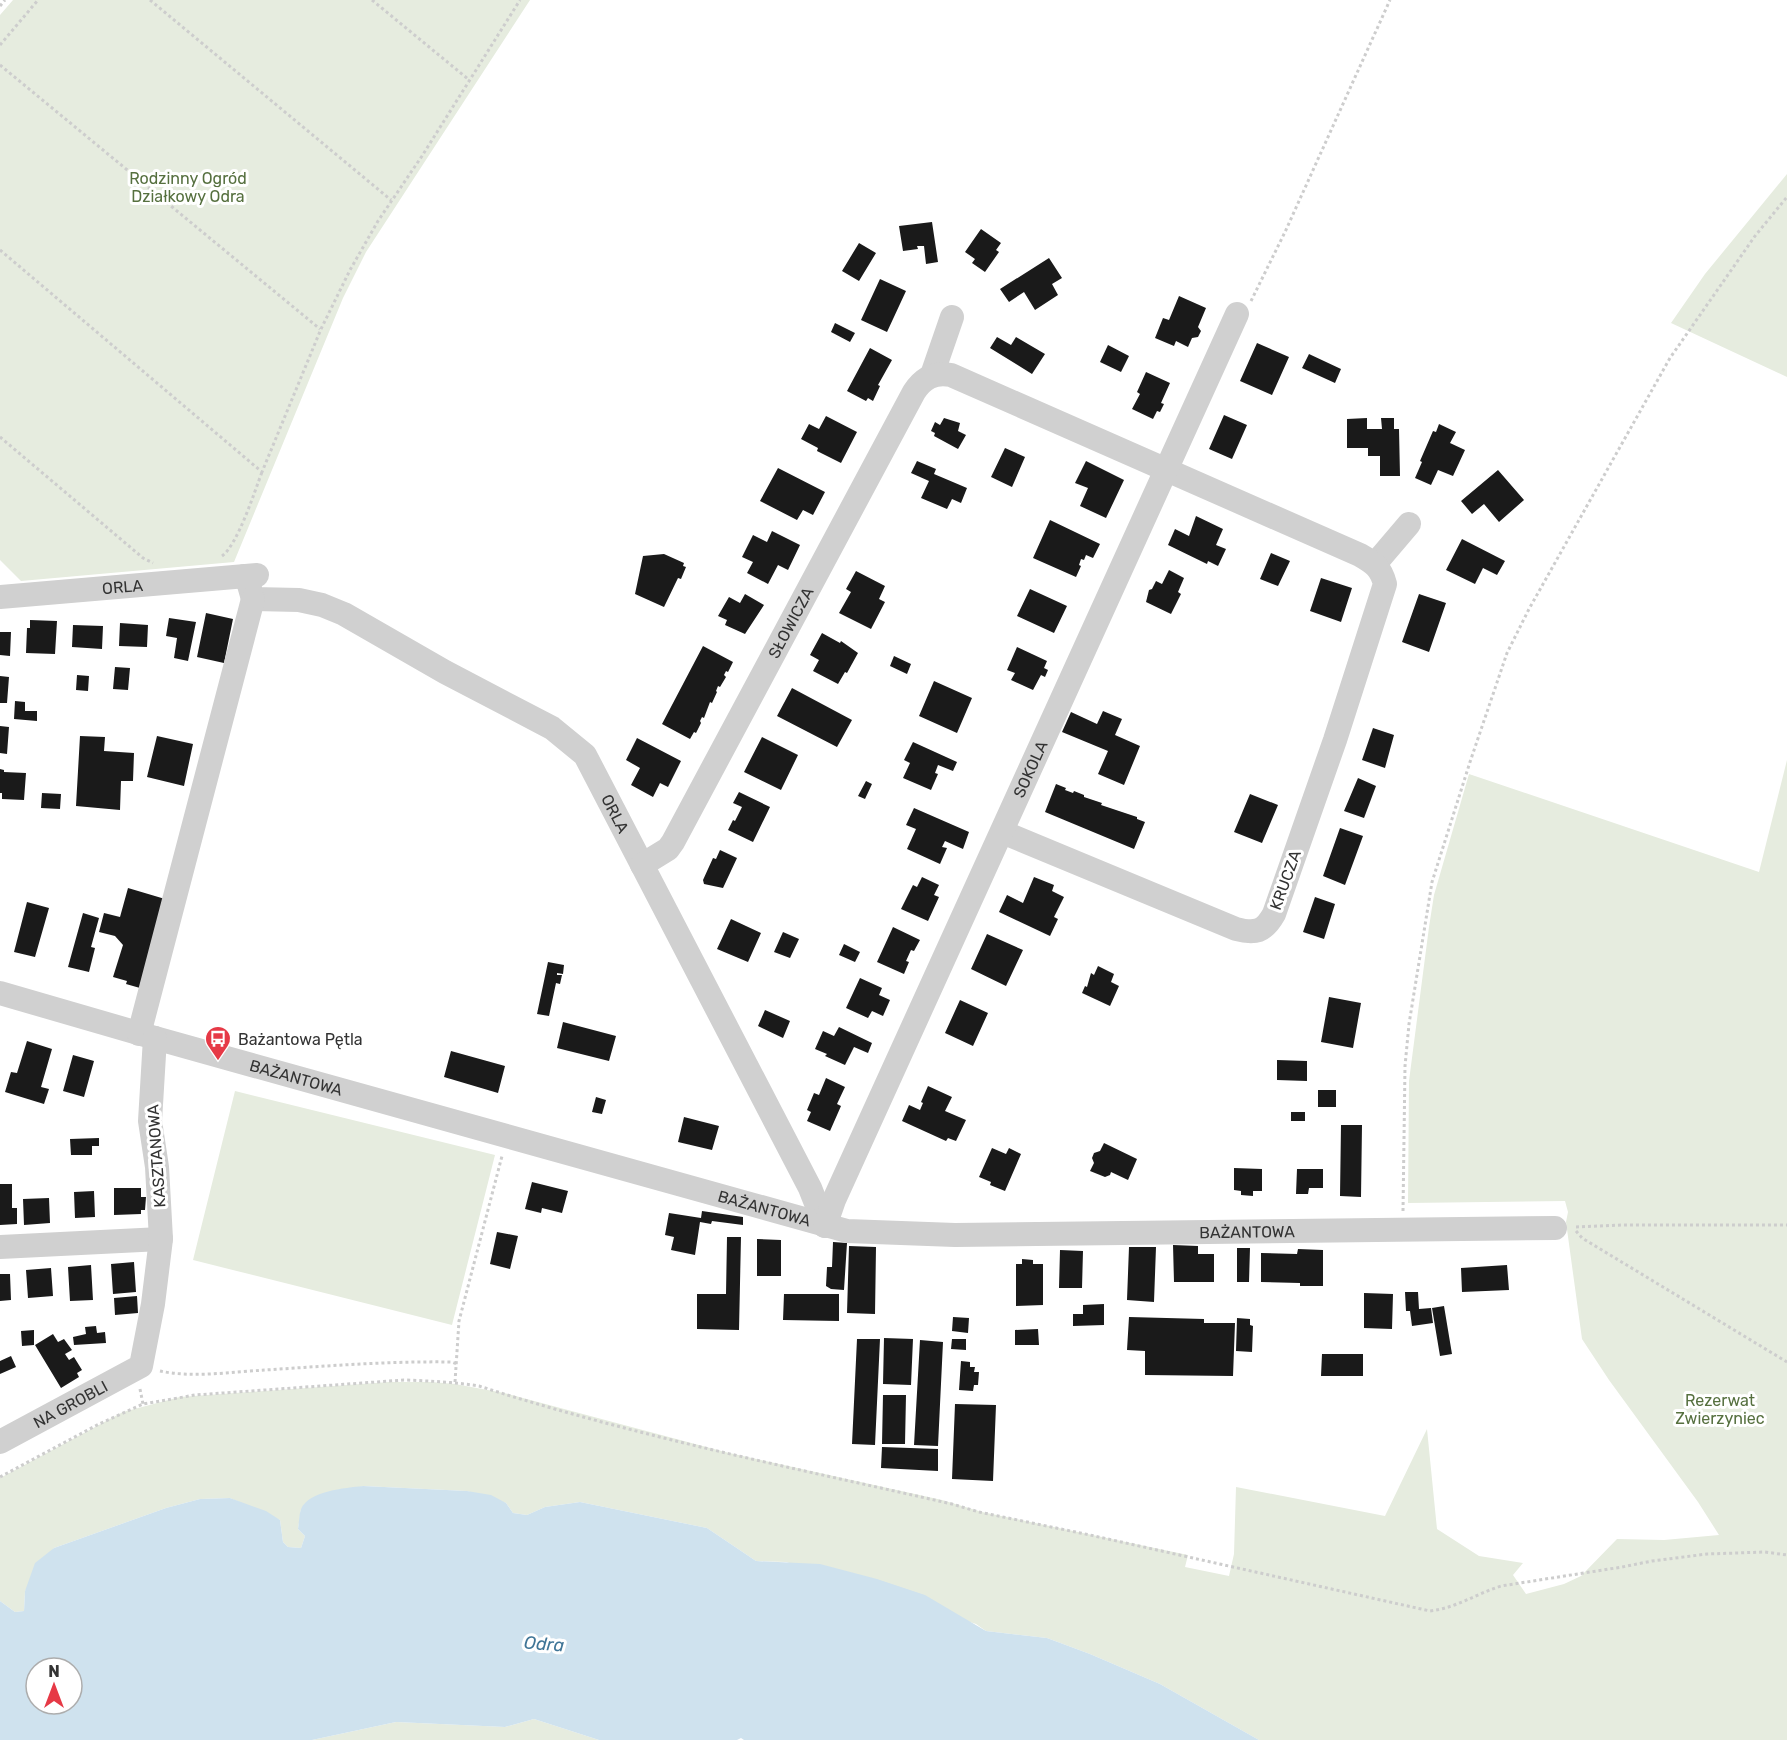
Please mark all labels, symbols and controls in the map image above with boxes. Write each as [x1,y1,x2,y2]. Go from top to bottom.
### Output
park label: Rodzinny Ogród Działkowy Odra [129,169,247,206]
street label: ORLA [101,576,144,598]
street label: SŁOWICZA [764,584,818,662]
street label: SOKOLA [1009,738,1052,801]
street label: ORLA [597,791,633,837]
street label: KRUCZA [1266,847,1305,913]
bus stop icon: Bażantowa Pętla [203,1024,233,1062]
place label: Bażantowa Pętla [238,1030,363,1050]
street label: BAŻANTOWA [247,1056,345,1100]
street label: KASZTANOWA [143,1103,170,1208]
street label: BAŻANTOWA [716,1186,813,1230]
street label: BAŻANTOWA [1199,1222,1295,1242]
street label: NA GROBLI [30,1377,111,1432]
park label: Rezerwat Zwierzyniec [1675,1391,1765,1428]
water label: Odra [523,1632,565,1656]
north arrow [24,1656,84,1716]
text: N [48,1662,60,1681]

